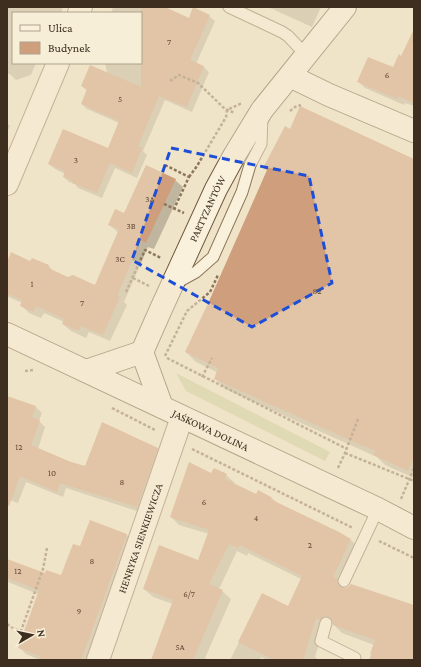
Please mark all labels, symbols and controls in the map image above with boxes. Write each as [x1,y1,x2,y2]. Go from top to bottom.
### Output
legend [12,12,142,64]
text: Ulica [48,21,73,35]
house number: 7 [167,37,171,47]
text: Budynek [48,41,91,55]
house number: 6 [385,70,390,80]
house number: 5 [118,94,122,104]
house number: 3 [74,155,78,165]
street label: PARTYZANTÓW [187,173,228,244]
house number: 3A [145,194,156,204]
house number: 3B [126,221,136,231]
house number: 3C [115,254,125,264]
house number: 1 [31,279,34,289]
house number: 82 [312,286,322,296]
house number: 7 [80,298,84,308]
street label: JAŚKOWA DOLINA [169,406,251,453]
house number: 12 [15,442,23,452]
house number: 10 [48,468,56,478]
house number: 8 [120,477,125,487]
street label: HENRYKA SIENKIEWICZA [116,481,165,595]
house number: 6 [202,497,207,507]
house number: 4 [254,513,259,523]
house number: 2 [308,540,312,550]
house number: 8 [90,556,95,566]
house number: 12 [14,566,22,576]
house number: 6/7 [183,589,195,599]
house number: 9 [77,606,82,616]
north arrow [12,615,52,655]
text: N [35,629,48,639]
house number: 5A [175,642,185,652]

